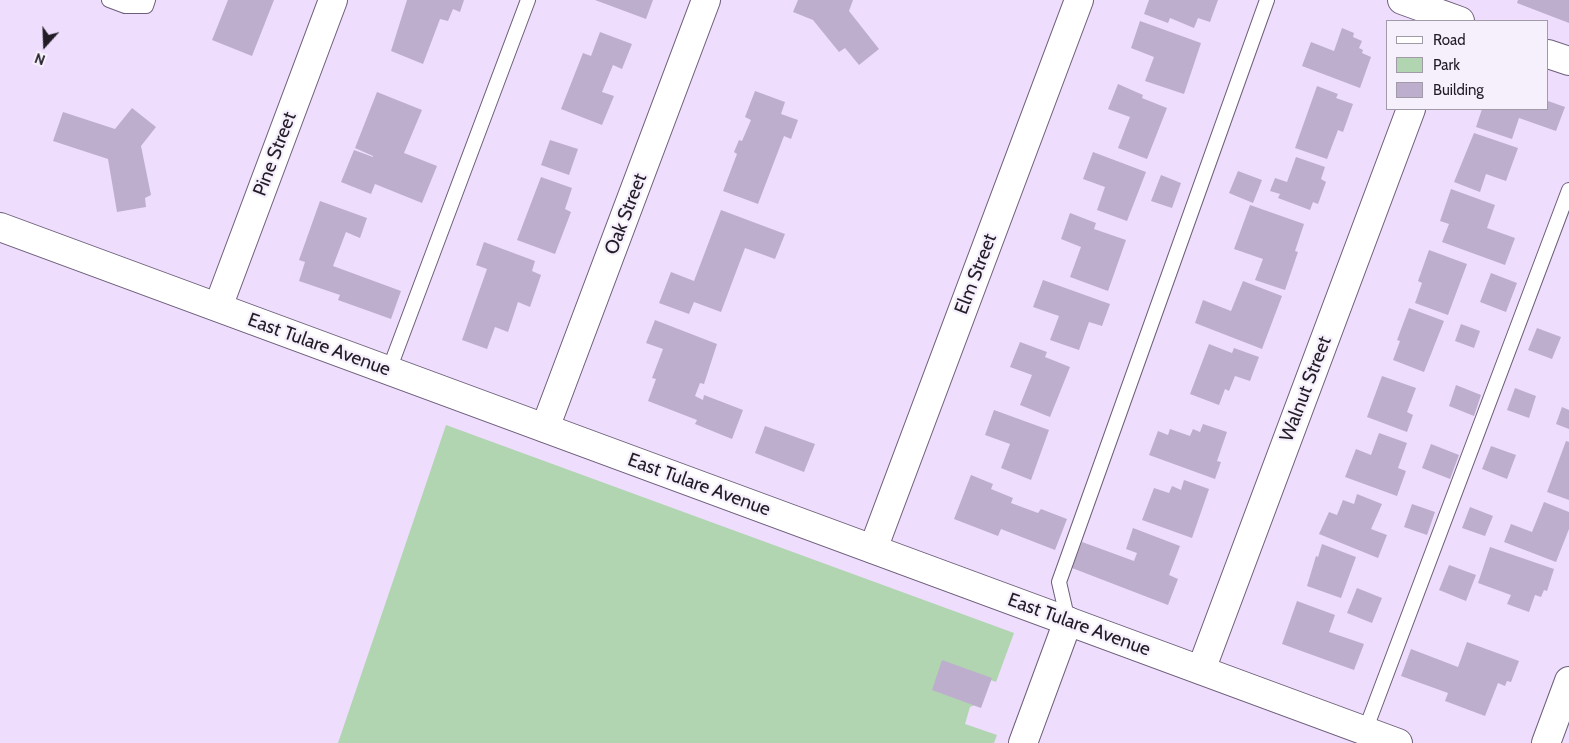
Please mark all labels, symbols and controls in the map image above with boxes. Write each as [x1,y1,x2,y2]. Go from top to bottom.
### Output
north arrow [20,20,70,70]
legend [1386,20,1549,110]
text: Road [1433,31,1466,49]
text: N [32,49,48,69]
text: Park [1433,56,1460,74]
text: Building [1433,81,1484,99]
street label: Pine Street [249,109,301,199]
street label: Oak Street [600,170,652,258]
street label: Elm Street [950,230,1002,318]
street label: East Tulare Avenue [245,309,393,381]
street label: Walnut Street [1275,333,1337,445]
street label: East Tulare Avenue [625,449,773,521]
street label: East Tulare Avenue [1005,589,1153,661]

